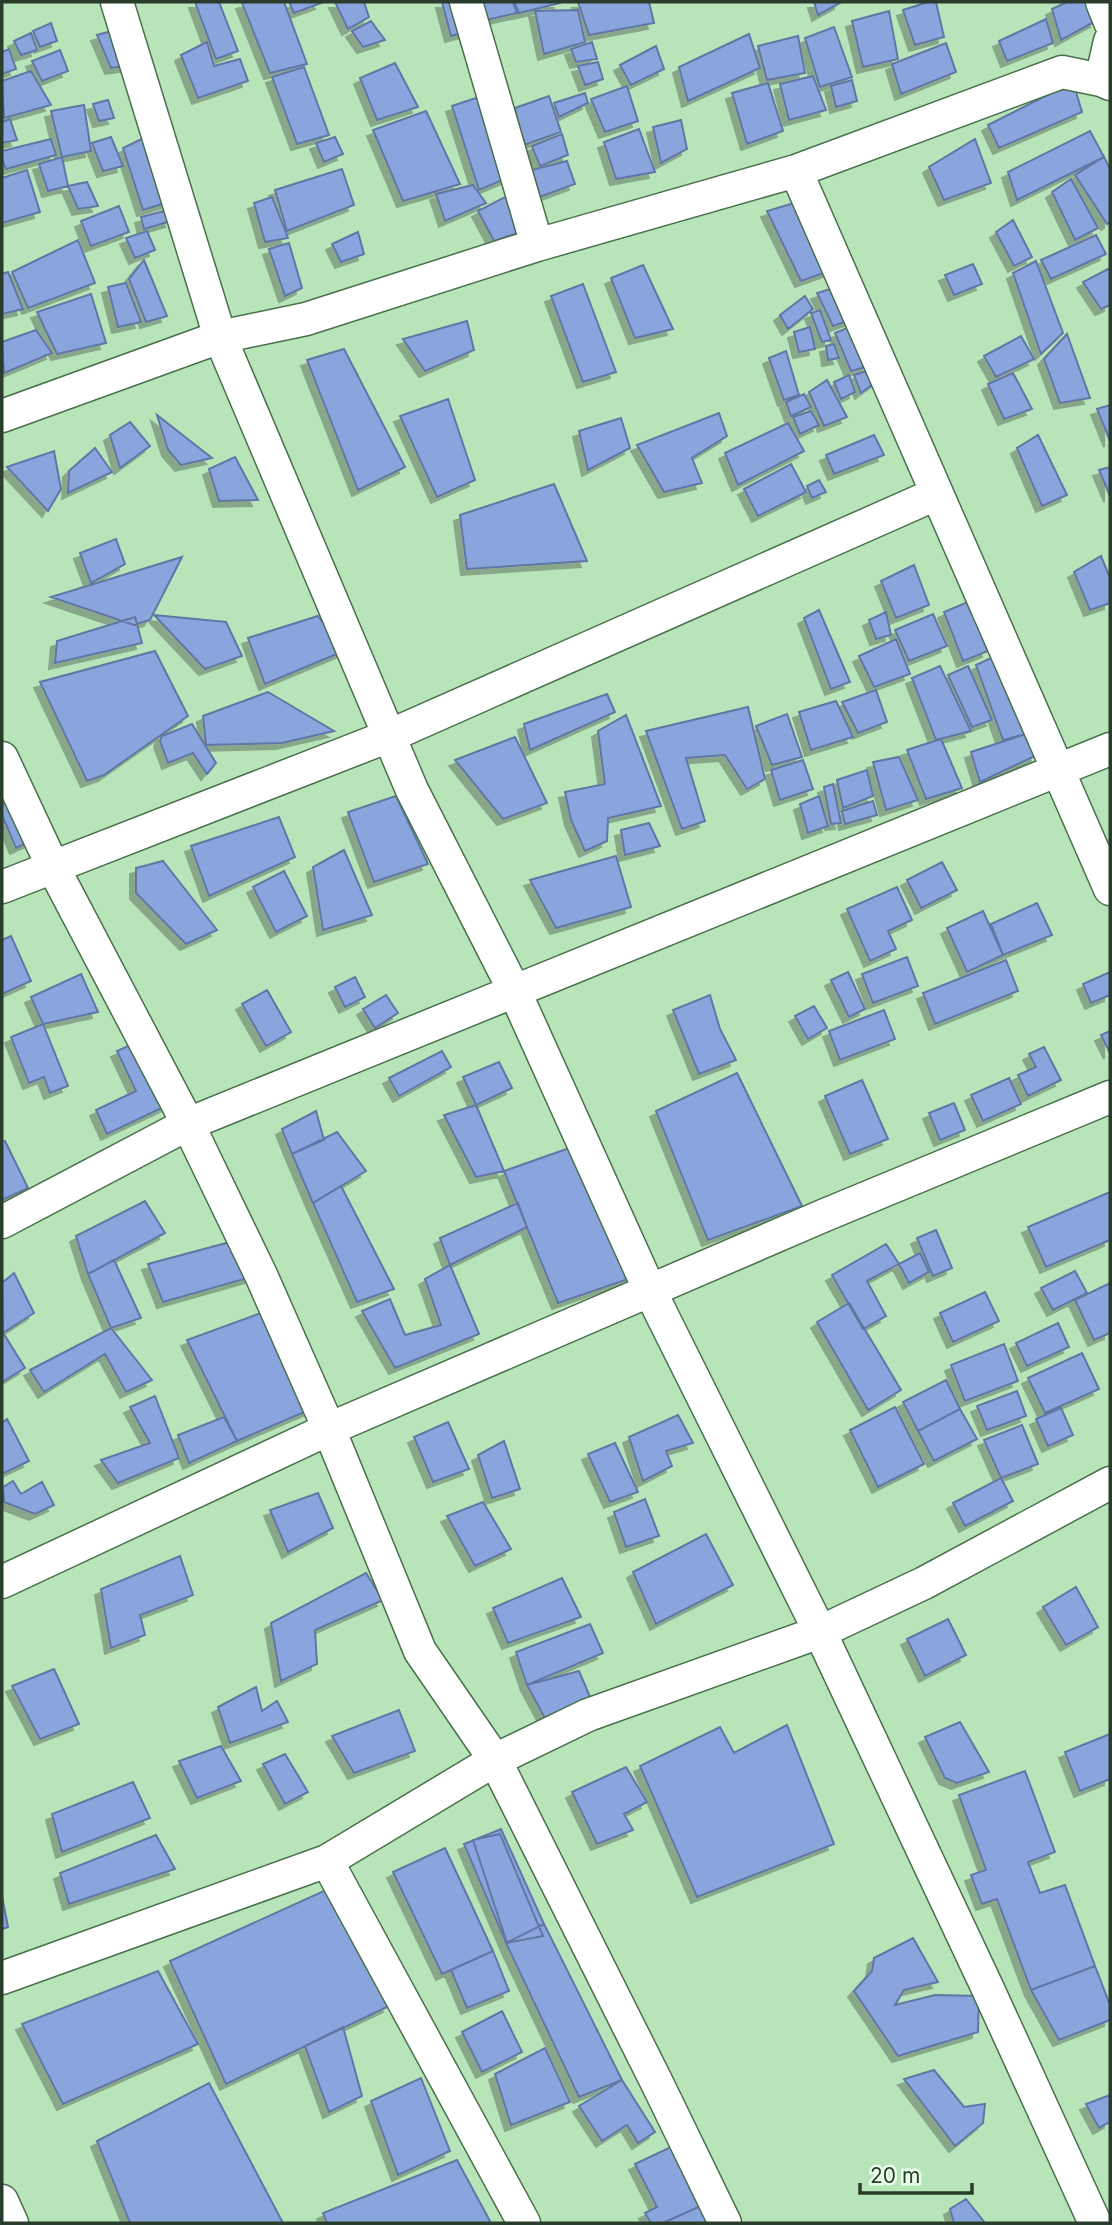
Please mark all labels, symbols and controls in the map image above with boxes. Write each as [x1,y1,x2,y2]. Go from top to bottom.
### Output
scale bar [860,2152,972,2196]
text: 20 m [870,2163,920,2188]

